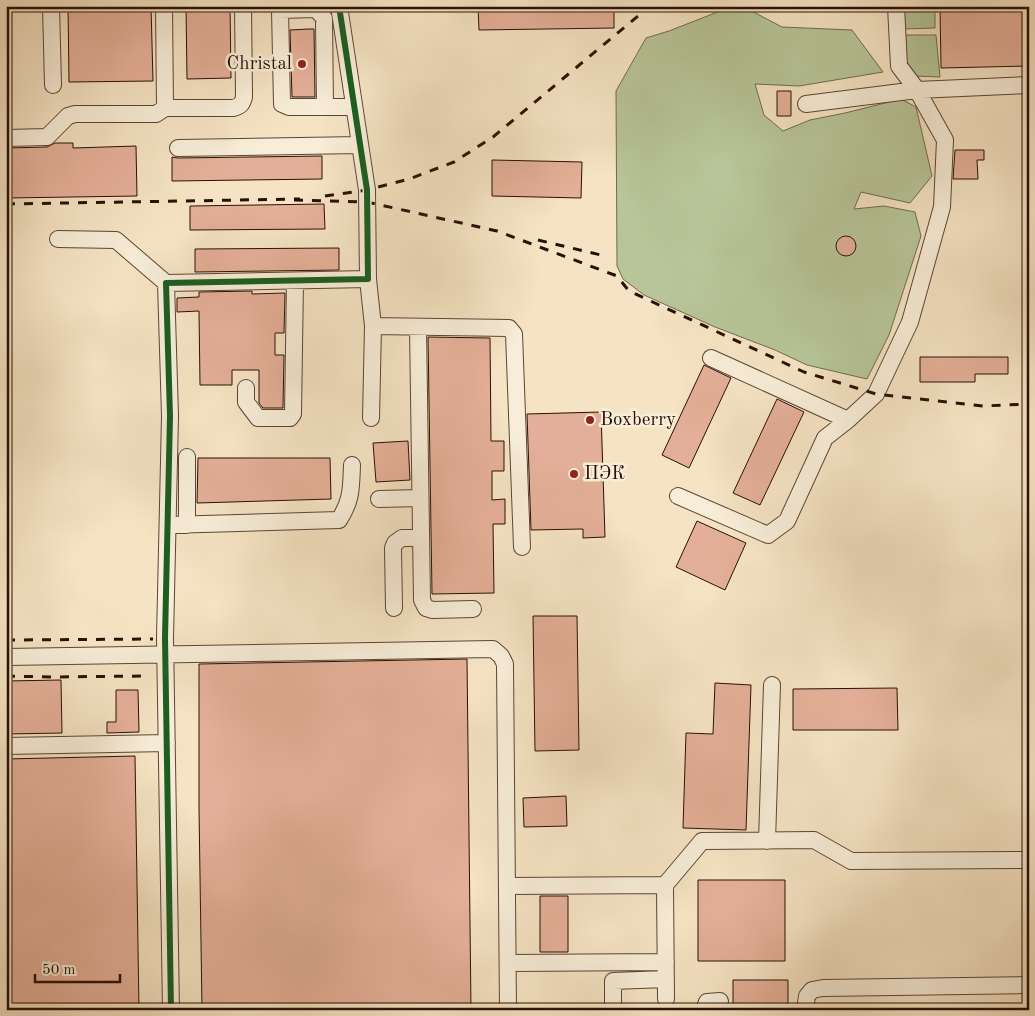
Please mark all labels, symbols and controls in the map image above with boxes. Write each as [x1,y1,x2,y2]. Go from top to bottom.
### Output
place label: Christal [227,55,292,74]
marker: Christal [296,58,308,70]
place label: Boxberry [600,411,676,430]
marker: Boxberry [584,414,596,426]
place label: ПЭК [584,465,625,484]
marker: ПЭК [568,468,580,480]
scale bar [35,951,120,983]
text: 50 m [42,963,76,978]

